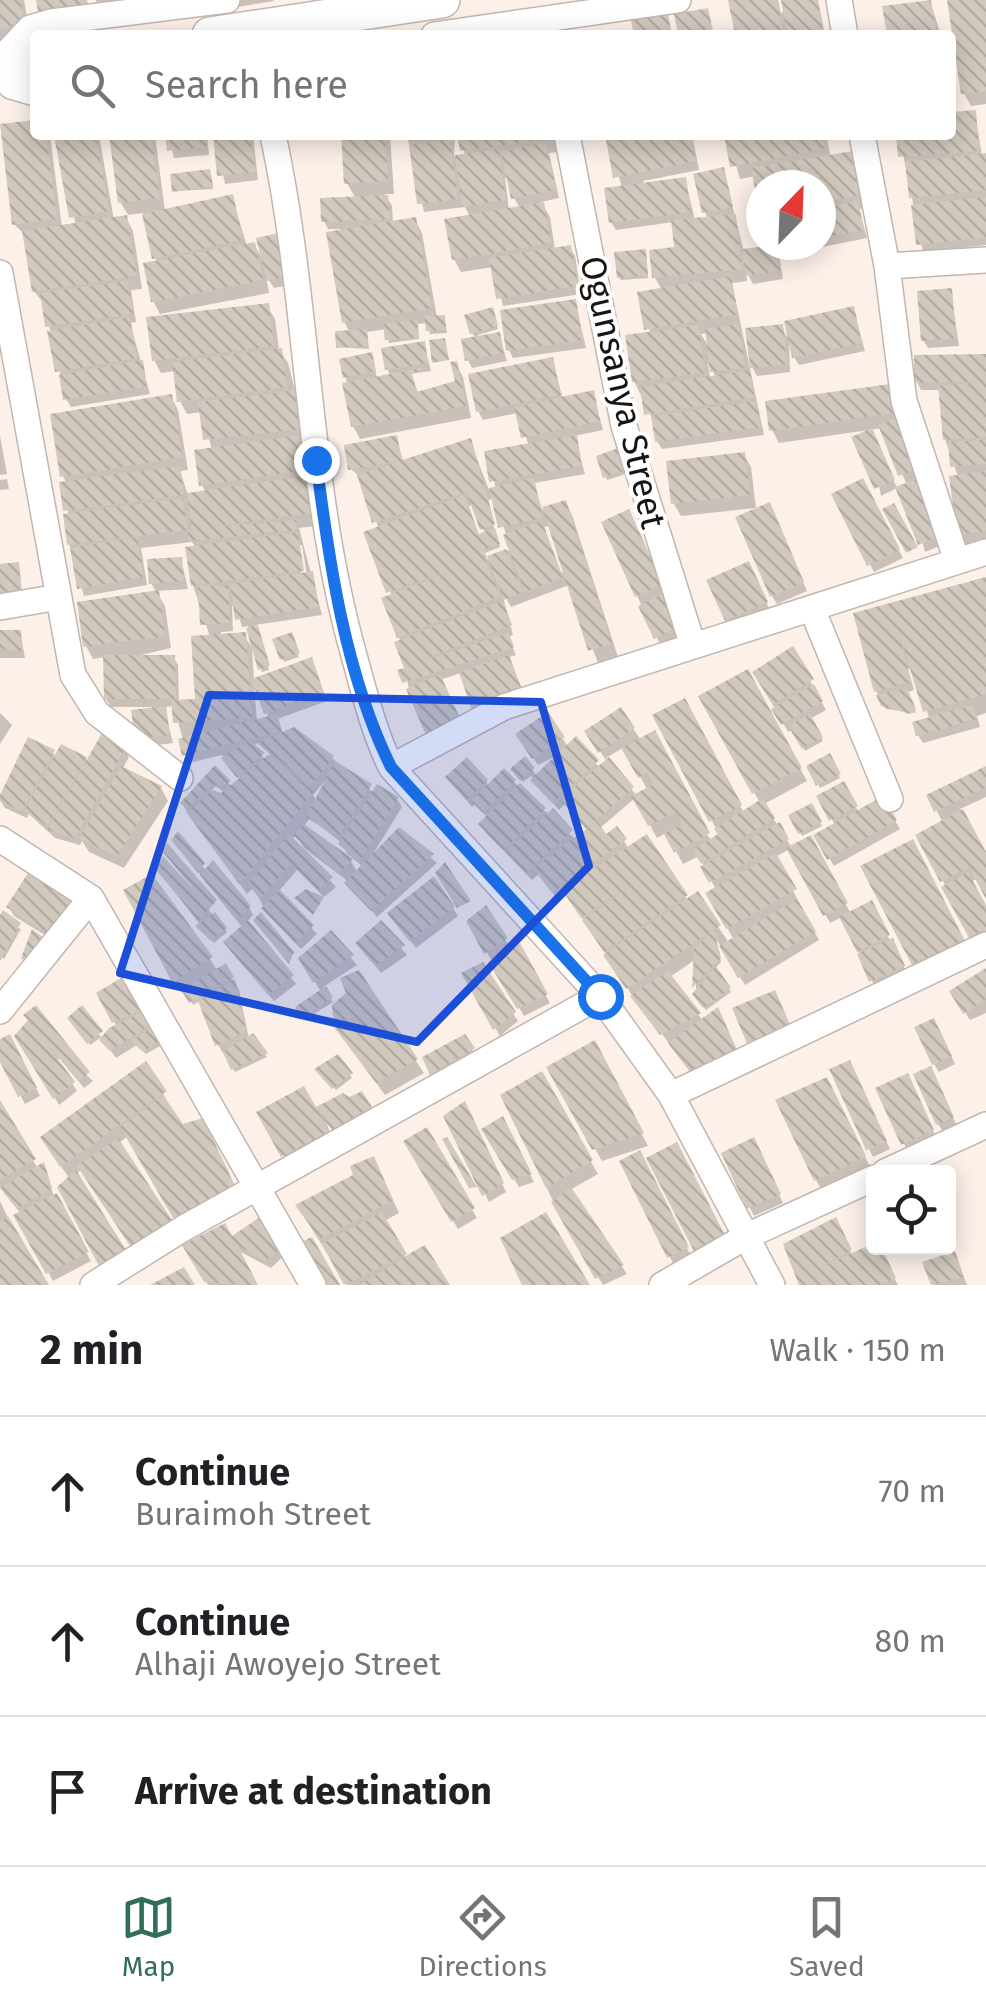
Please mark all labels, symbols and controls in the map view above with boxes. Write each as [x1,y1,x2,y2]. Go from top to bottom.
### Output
search box [30,30,956,140]
icon: search [65,58,120,113]
text: Search here [145,62,348,108]
north arrow [746,170,836,260]
street label: Ogunsanya Street [571,252,675,533]
route end [294,438,340,484]
route start [578,974,624,1020]
map controls [866,1165,956,1255]
button: locate [866,1165,956,1255]
text: 2 min [40,1325,143,1375]
text: Walk · 150 m [769,1331,946,1369]
text: Continue [135,1449,290,1495]
icon: ahead [40,1464,95,1519]
text: 70 m [878,1472,946,1510]
text: Buraimoh Street [135,1495,371,1533]
text: Continue [135,1599,290,1645]
icon: ahead [40,1614,95,1669]
text: 80 m [875,1622,946,1660]
text: Alhaji Awoyejo Street [135,1645,441,1683]
icon: arrive [40,1764,95,1819]
text: Arrive at destination [135,1768,492,1814]
tab: Map [121,1890,176,1983]
tab: Directions [418,1890,547,1983]
tab: Saved [789,1890,865,1983]

